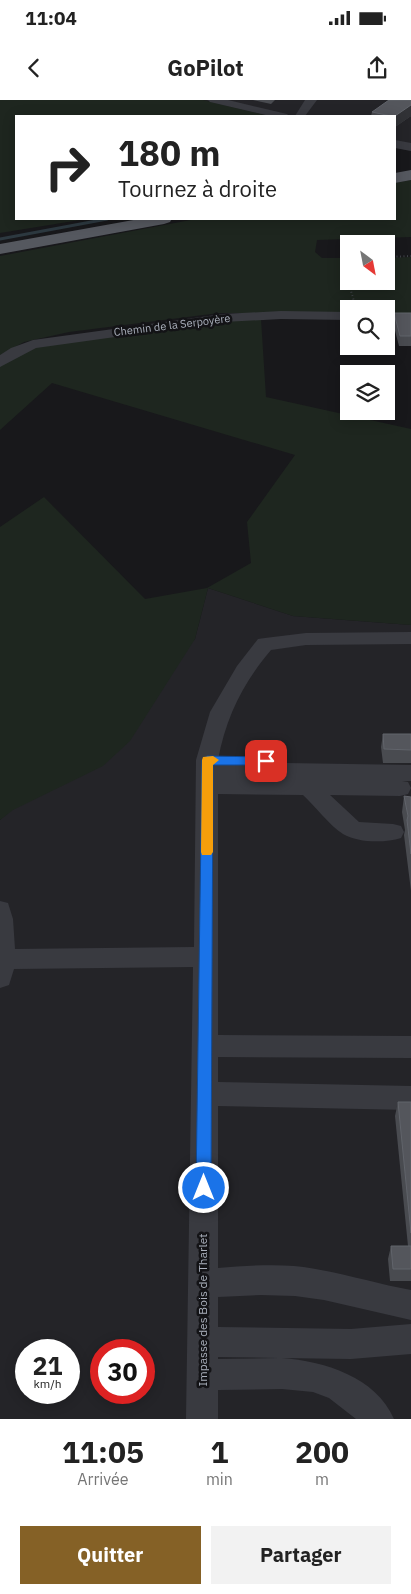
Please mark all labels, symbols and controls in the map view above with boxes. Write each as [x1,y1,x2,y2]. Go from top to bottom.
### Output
text: 11:04 [25,6,77,30]
text: GoPilot [167,53,244,82]
icon: back [20,54,48,82]
icon: share [363,54,391,82]
text: 180 m [118,130,221,176]
icon: right [35,135,100,200]
text: Tournez à droite [118,174,277,203]
north arrow [340,235,395,290]
map controls [340,235,395,420]
button: search [340,300,395,355]
street label: Chemin de la Serpoyère [113,311,231,339]
button: layers [340,365,395,420]
pin [245,740,287,782]
icon: arrive [252,747,280,775]
position arrow [177,1161,229,1213]
street label: Impasse des Bois de Tharlet [195,1233,210,1387]
speed limit sign: 30 [90,1339,155,1404]
text: 21 [32,1349,63,1382]
text: km/h [33,1376,62,1391]
text: 11:05 [62,1432,144,1471]
text: 1 [210,1432,228,1471]
text: 200 [295,1432,349,1471]
text: Arrivée [77,1469,129,1489]
text: min [206,1469,233,1489]
text: m [315,1469,329,1489]
button: Quitter [20,1526,201,1584]
button: Partager [211,1526,391,1584]

